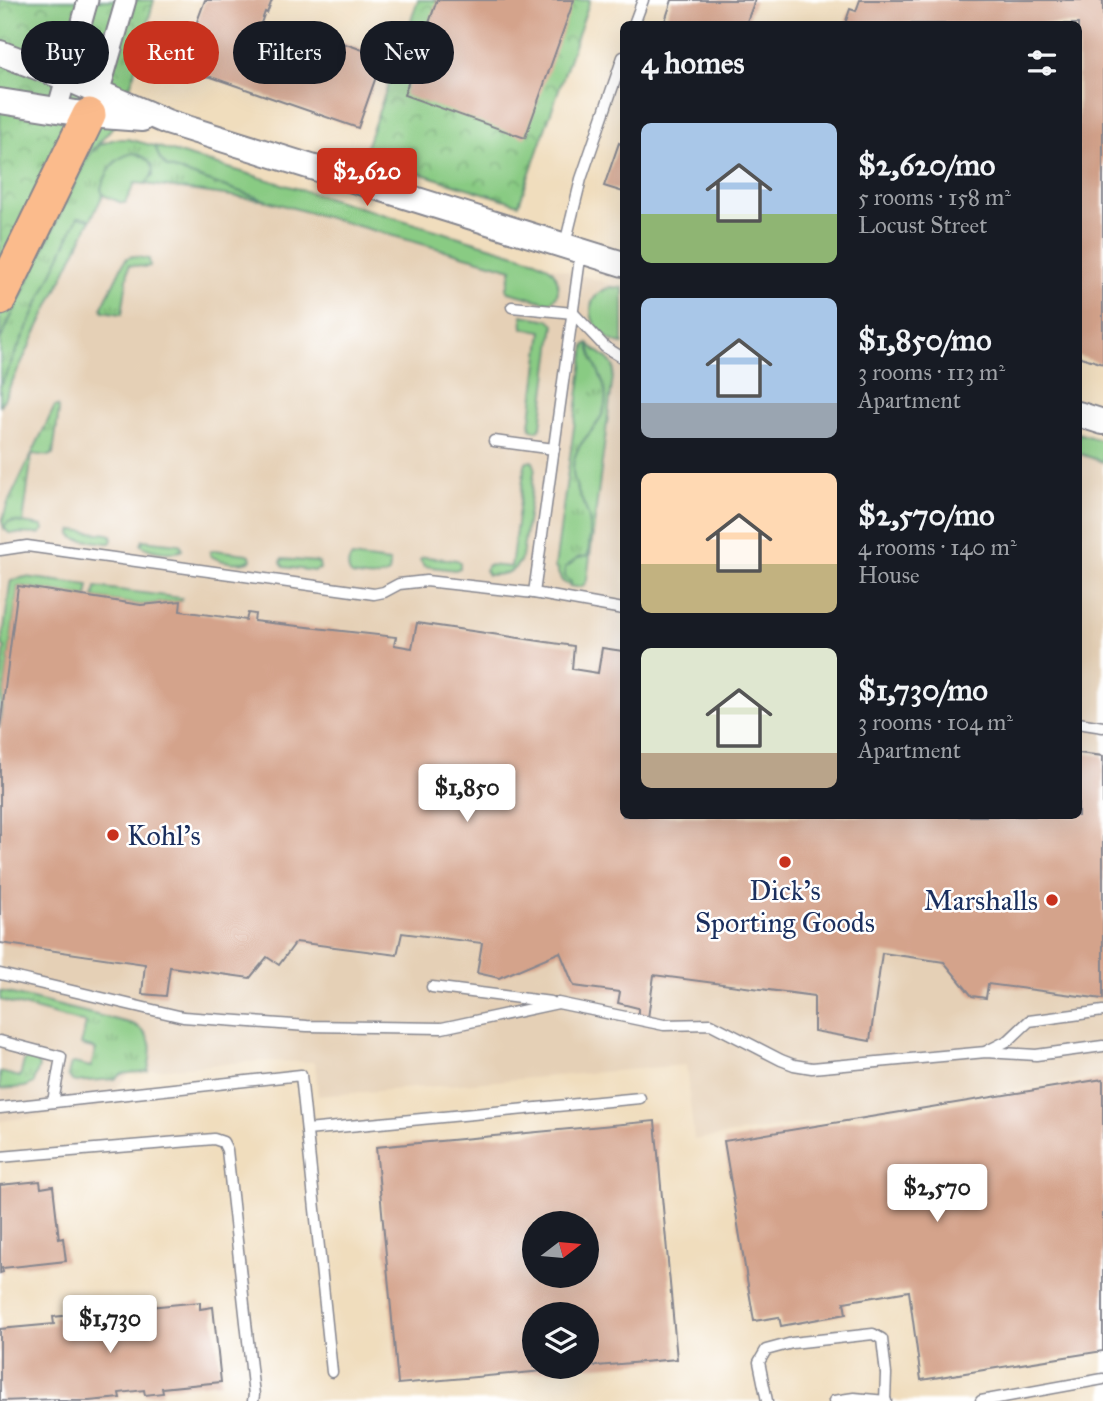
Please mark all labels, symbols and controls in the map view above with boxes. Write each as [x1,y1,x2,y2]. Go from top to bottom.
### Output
chip: Buy [21,21,109,84]
chip: Rent [123,21,219,84]
chip: Filters [233,21,346,84]
chip: New [360,21,454,84]
icon: filters [1023,44,1061,82]
text: 4 homes [641,45,745,81]
text: $2,620/mo [858,147,995,183]
pin: $2,620 [310,148,424,208]
icon: home [697,151,781,235]
text: $2,620 [333,157,401,185]
text: 5 rooms · 158 m² [858,183,1011,211]
text: Locust Street [858,211,987,239]
text: $1,850/mo [858,322,991,358]
icon: home [697,326,781,410]
text: 3 rooms · 113 m² [858,358,1005,386]
text: Apartment [858,386,961,414]
text: $2,570/mo [858,497,995,533]
icon: home [697,501,781,585]
text: 4 rooms · 140 m² [858,533,1017,561]
text: House [858,561,920,589]
text: $1,730/mo [858,672,988,708]
icon: home [697,676,781,760]
text: 3 rooms · 104 m² [858,708,1013,736]
text: Apartment [858,736,961,764]
pin: $1,850 [410,764,524,824]
text: $1,850 [434,773,500,801]
place label: Kohl's [127,818,201,853]
marker: Kohl's [105,827,121,843]
marker: Dick's Sporting Goods [777,854,793,870]
place label: Dick's Sporting Goods [695,873,875,940]
place label: Marshalls [924,883,1038,918]
marker: Marshalls [1044,892,1060,908]
pin: $2,570 [880,1164,994,1224]
text: $2,570 [903,1173,971,1201]
north arrow [522,1211,598,1288]
map controls [522,1211,599,1379]
pin: $1,730 [53,1296,167,1355]
button: layers [522,1302,599,1379]
text: $1,730 [79,1304,141,1332]

